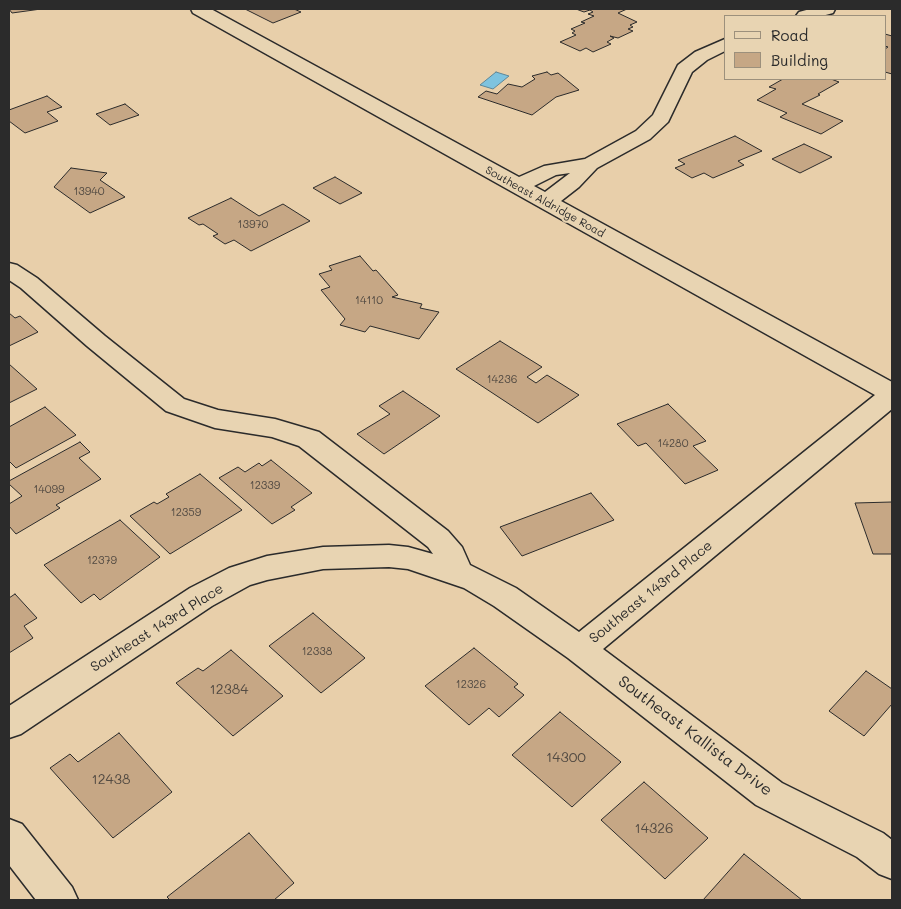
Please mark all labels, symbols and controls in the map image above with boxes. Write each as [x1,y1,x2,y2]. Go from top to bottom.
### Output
legend [724,15,886,80]
text: Road [771,25,808,45]
text: Building [771,50,828,70]
street label: Southeast Aldridge Road [483,164,607,240]
house number: 13940 [73,185,105,199]
house number: 13970 [238,218,268,232]
house number: 14110 [355,294,383,308]
house number: 14236 [487,373,517,387]
house number: 14280 [658,437,688,451]
house number: 12339 [250,479,280,493]
house number: 14099 [33,483,65,497]
house number: 12359 [171,506,201,520]
street label: Southeast 143rd Place [586,537,716,647]
house number: 12379 [87,554,117,568]
street label: Southeast 143rd Place [87,580,227,676]
house number: 12338 [302,645,332,659]
street label: Southeast Kallista Drive [614,672,776,800]
house number: 12326 [456,678,486,692]
house number: 12384 [210,682,248,698]
house number: 14300 [546,750,586,766]
house number: 12438 [92,772,130,788]
house number: 14326 [635,821,673,837]

